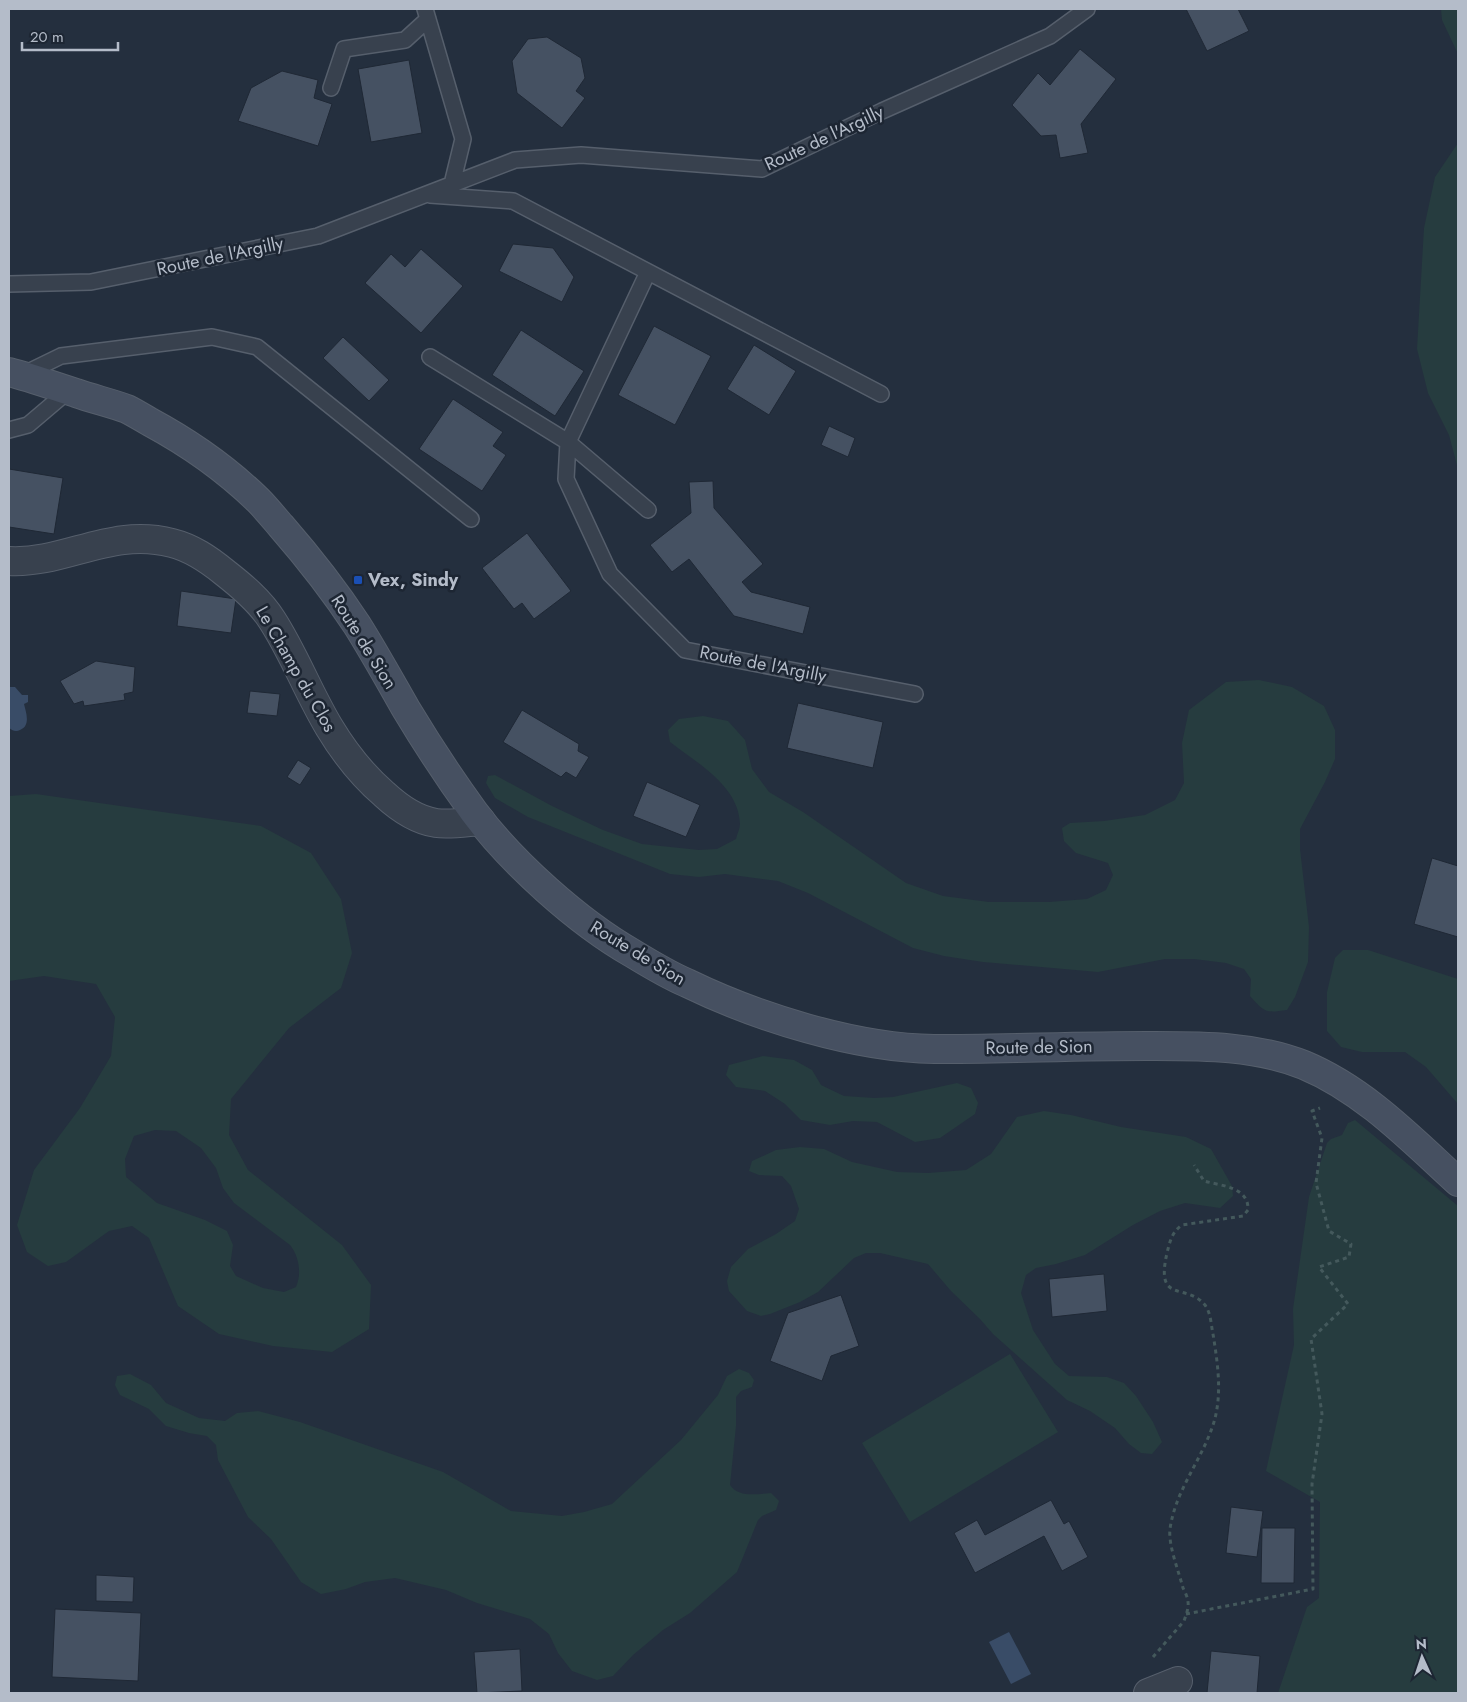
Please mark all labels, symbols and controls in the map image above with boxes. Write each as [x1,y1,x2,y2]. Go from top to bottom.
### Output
scale bar [22,20,119,52]
text: 20 m [30,26,64,48]
street label: Route de l'Argilly [760,99,888,177]
street label: Route de l'Argilly [154,230,286,282]
place label: Vex, Sindy [367,567,459,593]
marker: Vex, Sindy [352,574,364,586]
street label: Route de Sion [325,590,403,694]
street label: Le Champ du Clos [249,601,343,737]
street label: Route de l'Argilly [697,639,829,689]
street label: Route de Sion [585,914,691,992]
street label: Route de Sion [985,1033,1093,1061]
north arrow [1397,1632,1447,1682]
text: N [1415,1634,1427,1654]

